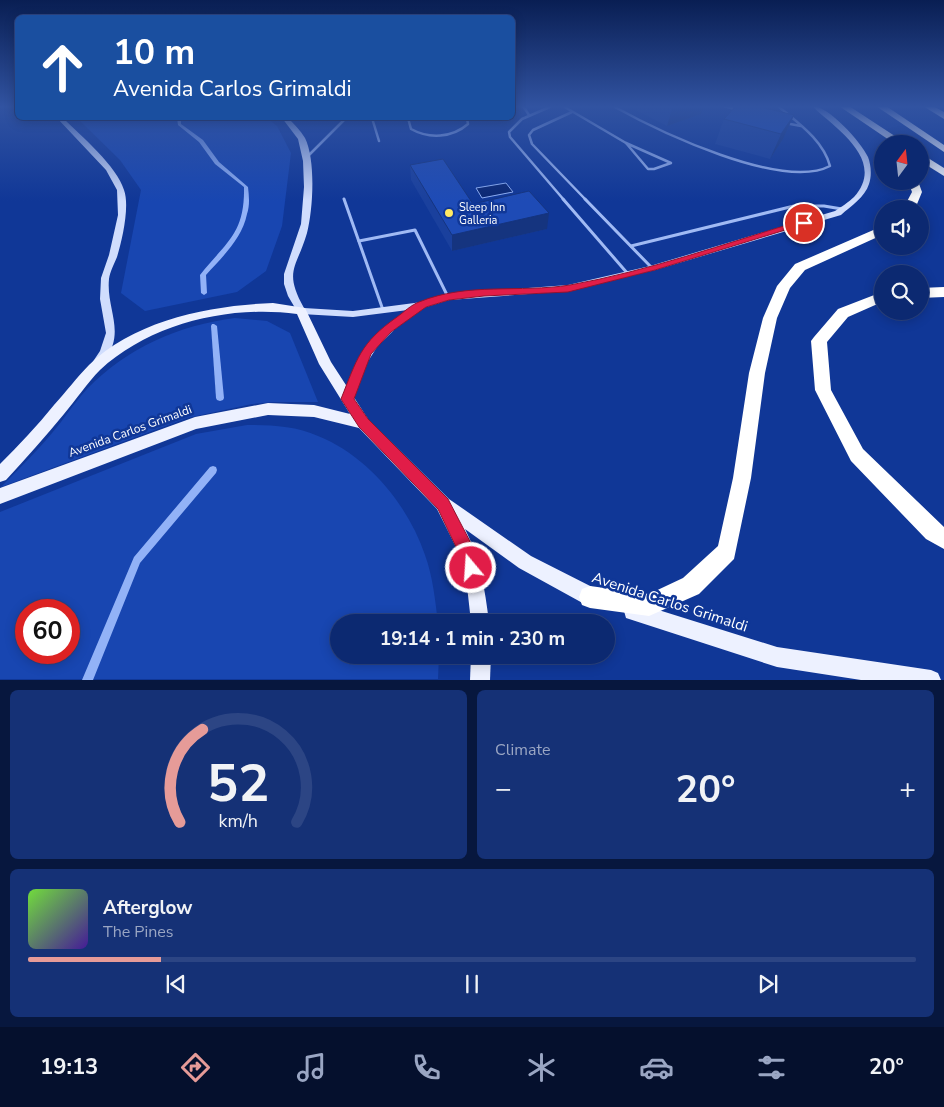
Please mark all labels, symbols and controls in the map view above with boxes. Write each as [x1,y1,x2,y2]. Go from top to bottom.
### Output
text: 10 m [113,29,195,76]
icon: ahead [30,35,95,100]
text: Avenida Carlos Grimaldi [113,74,352,104]
north arrow [874,135,929,190]
map controls [874,135,929,320]
place label: Sleep Inn Galleria [459,200,505,228]
button: sound [874,200,929,255]
pin [783,202,825,244]
marker: Sleep Inn Galleria [443,207,455,219]
icon: arrive [790,209,818,237]
button: search [874,265,929,320]
street label: Avenida Carlos Grimaldi [66,401,194,461]
position arrow [444,541,496,593]
street label: Avenida Carlos Grimaldi [590,567,750,637]
speed limit sign: 60 [15,599,80,664]
text: 19:14 · 1 min · 230 m [380,626,565,652]
text: Climate [495,739,550,761]
text: 52 [207,748,270,819]
text: 20° [675,764,736,815]
text: − [495,770,512,808]
text: + [899,770,916,808]
text: km/h [219,809,258,833]
text: Afterglow [103,895,193,921]
text: The Pines [103,921,173,943]
icon: previous [162,970,190,998]
icon: pause [458,970,486,998]
icon: next [754,970,782,998]
icon: directions [178,1050,213,1085]
icon: music [294,1050,329,1085]
icon: phone [409,1050,444,1085]
icon: climate [524,1050,559,1085]
icon: car [639,1050,674,1085]
icon: filters [754,1050,789,1085]
text: 19:13 [40,1052,98,1082]
text: 20° [869,1052,904,1082]

